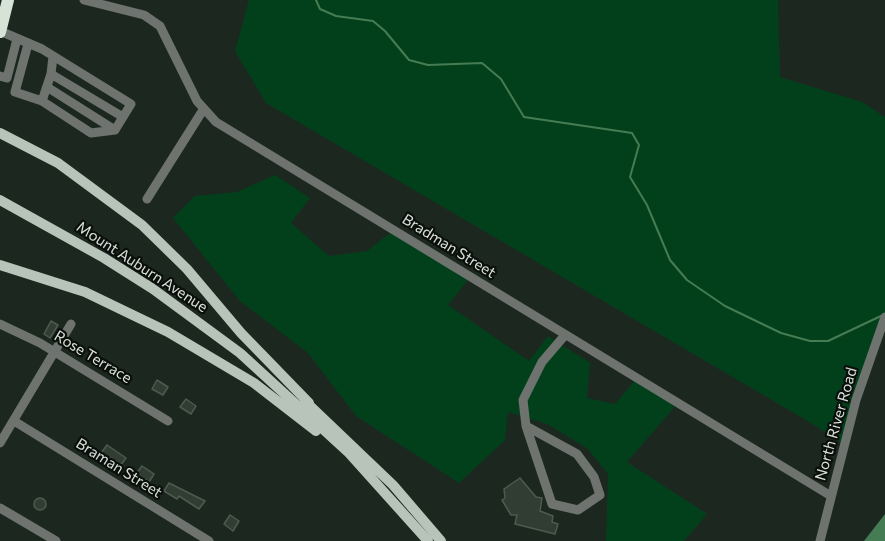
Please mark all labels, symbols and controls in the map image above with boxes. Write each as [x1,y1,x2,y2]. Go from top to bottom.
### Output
street label: Bradman Street [399,210,499,282]
street label: Mount Auburn Avenue [73,218,211,316]
street label: Rose Terrace [51,327,135,387]
street label: North River Road [811,365,861,483]
street label: Braman Street [73,434,165,502]

